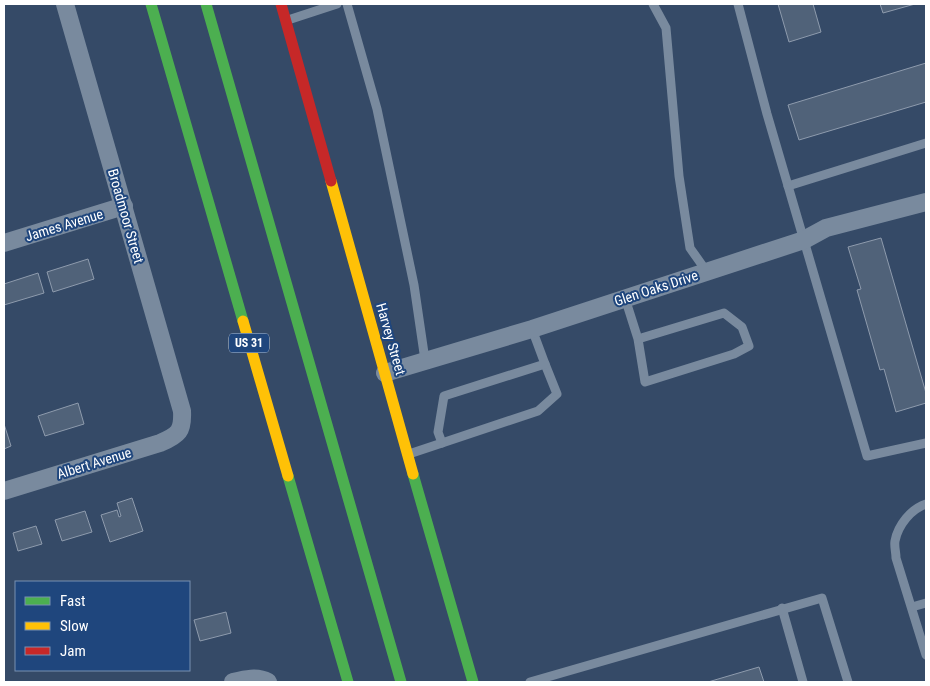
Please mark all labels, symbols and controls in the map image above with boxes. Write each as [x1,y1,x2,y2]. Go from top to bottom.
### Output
street label: Broadmoor Street [105,167,147,265]
street label: James Avenue [23,205,105,244]
street label: Glen Oaks Drive [612,267,700,309]
street label: Harvey Street [373,301,409,377]
road number: US 31 [229,333,269,352]
street label: Albert Avenue [55,444,134,482]
legend [15,581,190,671]
text: Fast [60,592,85,610]
text: Slow [60,617,89,635]
text: Jam [60,642,86,660]

